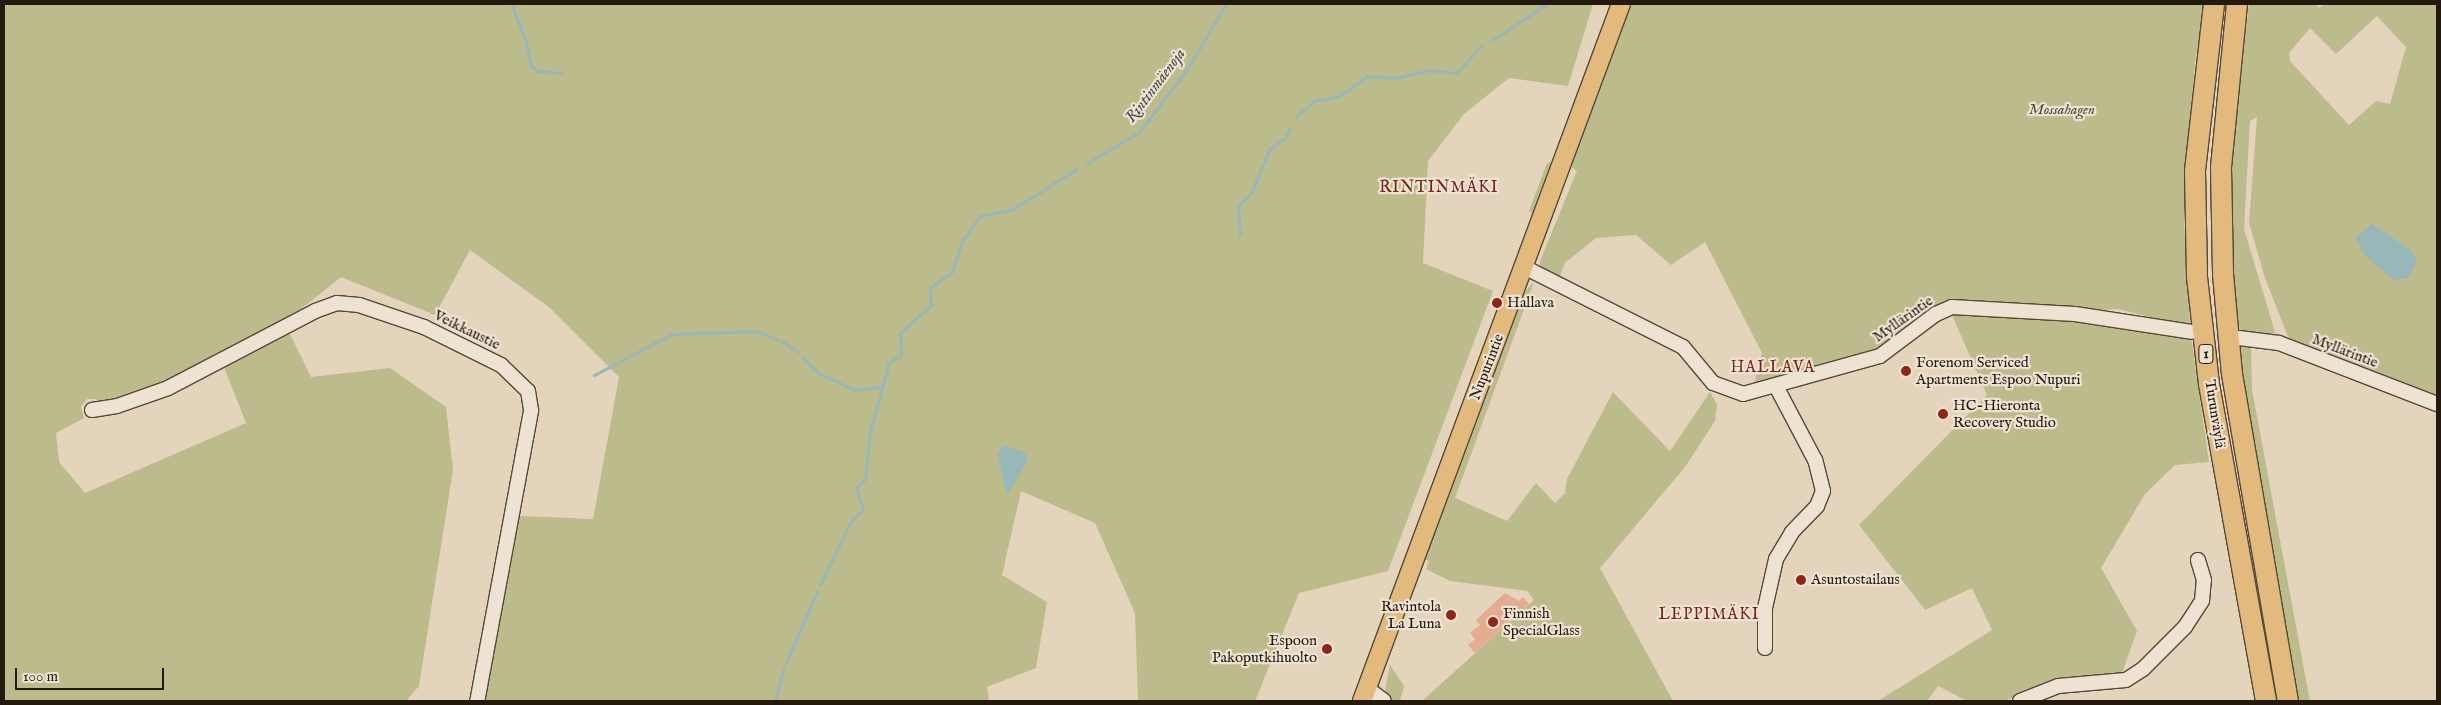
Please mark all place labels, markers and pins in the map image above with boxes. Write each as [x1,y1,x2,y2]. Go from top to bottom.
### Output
place label: Hallava [1507,294,1554,312]
marker: Hallava [1491,297,1503,309]
place label: Forenom Serviced Apartments Espoo Nupuri [1916,353,2080,388]
marker: Forenom Serviced Apartments Espoo Nupuri [1900,365,1912,377]
place label: HC-Hieronta Recovery Studio [1953,396,2056,431]
marker: HC-Hieronta Recovery Studio [1937,408,1949,420]
place label: Asuntostailaus [1811,571,1900,589]
marker: Asuntostailaus [1795,574,1807,586]
place label: Ravintola La Luna [1381,597,1441,632]
place label: Finnish SpecialGlass [1503,604,1580,639]
marker: Ravintola La Luna [1445,609,1457,621]
marker: Finnish SpecialGlass [1487,616,1499,628]
place label: Espoon Pakoputkihuolto [1212,631,1317,666]
marker: Espoon Pakoputkihuolto [1321,643,1333,655]

